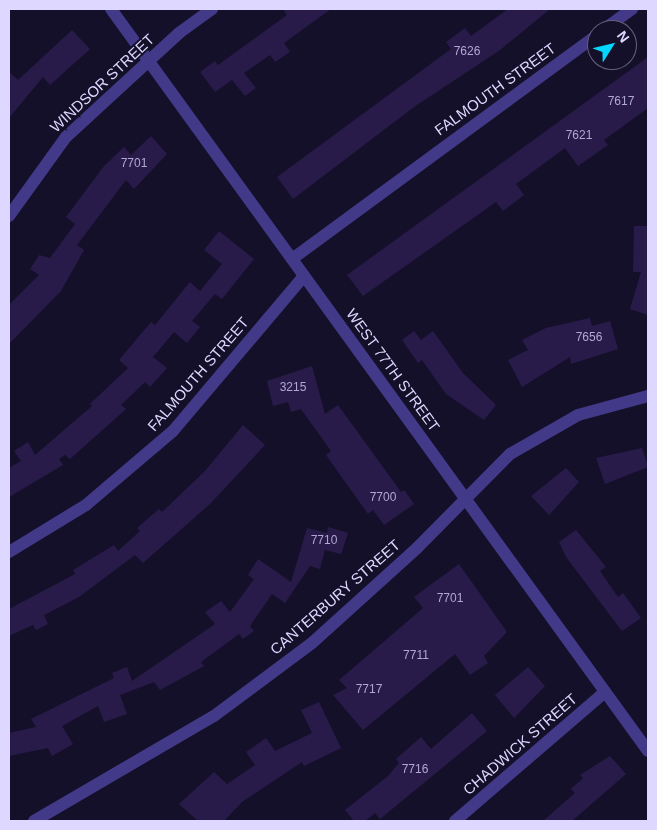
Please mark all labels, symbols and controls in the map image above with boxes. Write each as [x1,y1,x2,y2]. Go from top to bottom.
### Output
north arrow [587,20,637,70]
text: N [614,28,633,46]
street label: WINDSOR STREET [46,30,158,136]
street label: FALMOUTH STREET [431,39,559,139]
house number: 7626 [454,45,480,59]
house number: 7617 [608,95,634,109]
house number: 7621 [566,129,592,143]
house number: 7701 [121,157,147,171]
street label: WEST 77TH STREET [342,305,444,435]
street label: FALMOUTH STREET [144,313,252,435]
house number: 7656 [576,331,602,345]
house number: 3215 [280,381,306,395]
house number: 7700 [370,491,396,505]
house number: 7710 [311,534,337,548]
street label: CANTERBURY STREET [266,536,404,658]
house number: 7701 [437,592,463,606]
house number: 7711 [403,649,429,663]
house number: 7717 [356,683,382,697]
street label: CHADWICK STREET [459,690,581,798]
house number: 7716 [402,763,428,777]

